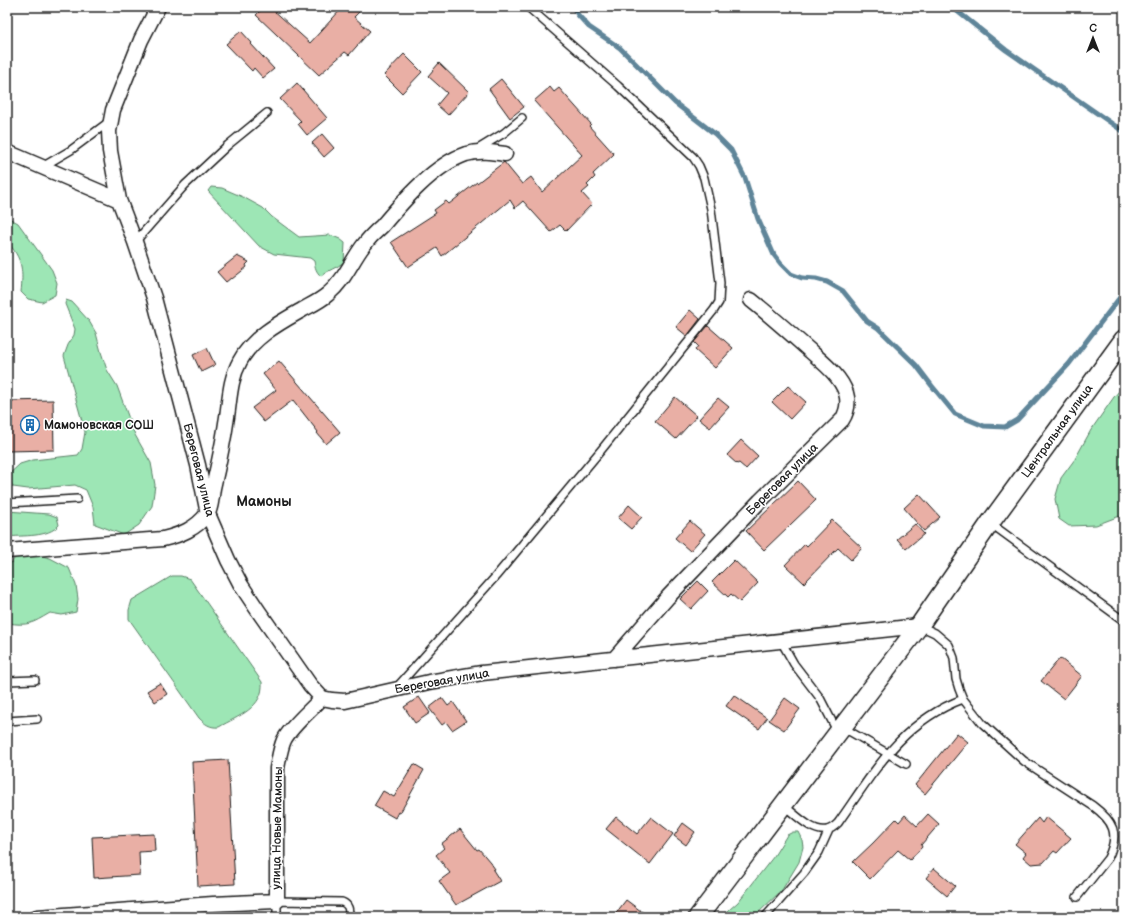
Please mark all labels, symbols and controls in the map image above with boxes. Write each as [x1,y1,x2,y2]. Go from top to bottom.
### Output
north arrow [1073,18,1113,58]
text: С [1089,22,1097,35]
street label: Центральная улица [1018,382,1096,481]
building icon: Мамоновская СОШ [19,414,41,436]
place label: Мамоновская СОШ [44,418,154,433]
street label: Береговая улица [180,422,217,518]
street label: Береговая улица [743,440,821,518]
district label: Мамоны [236,493,292,510]
street label: Береговая улица [394,666,490,697]
street label: улица Новые Мамоны [269,766,286,890]

